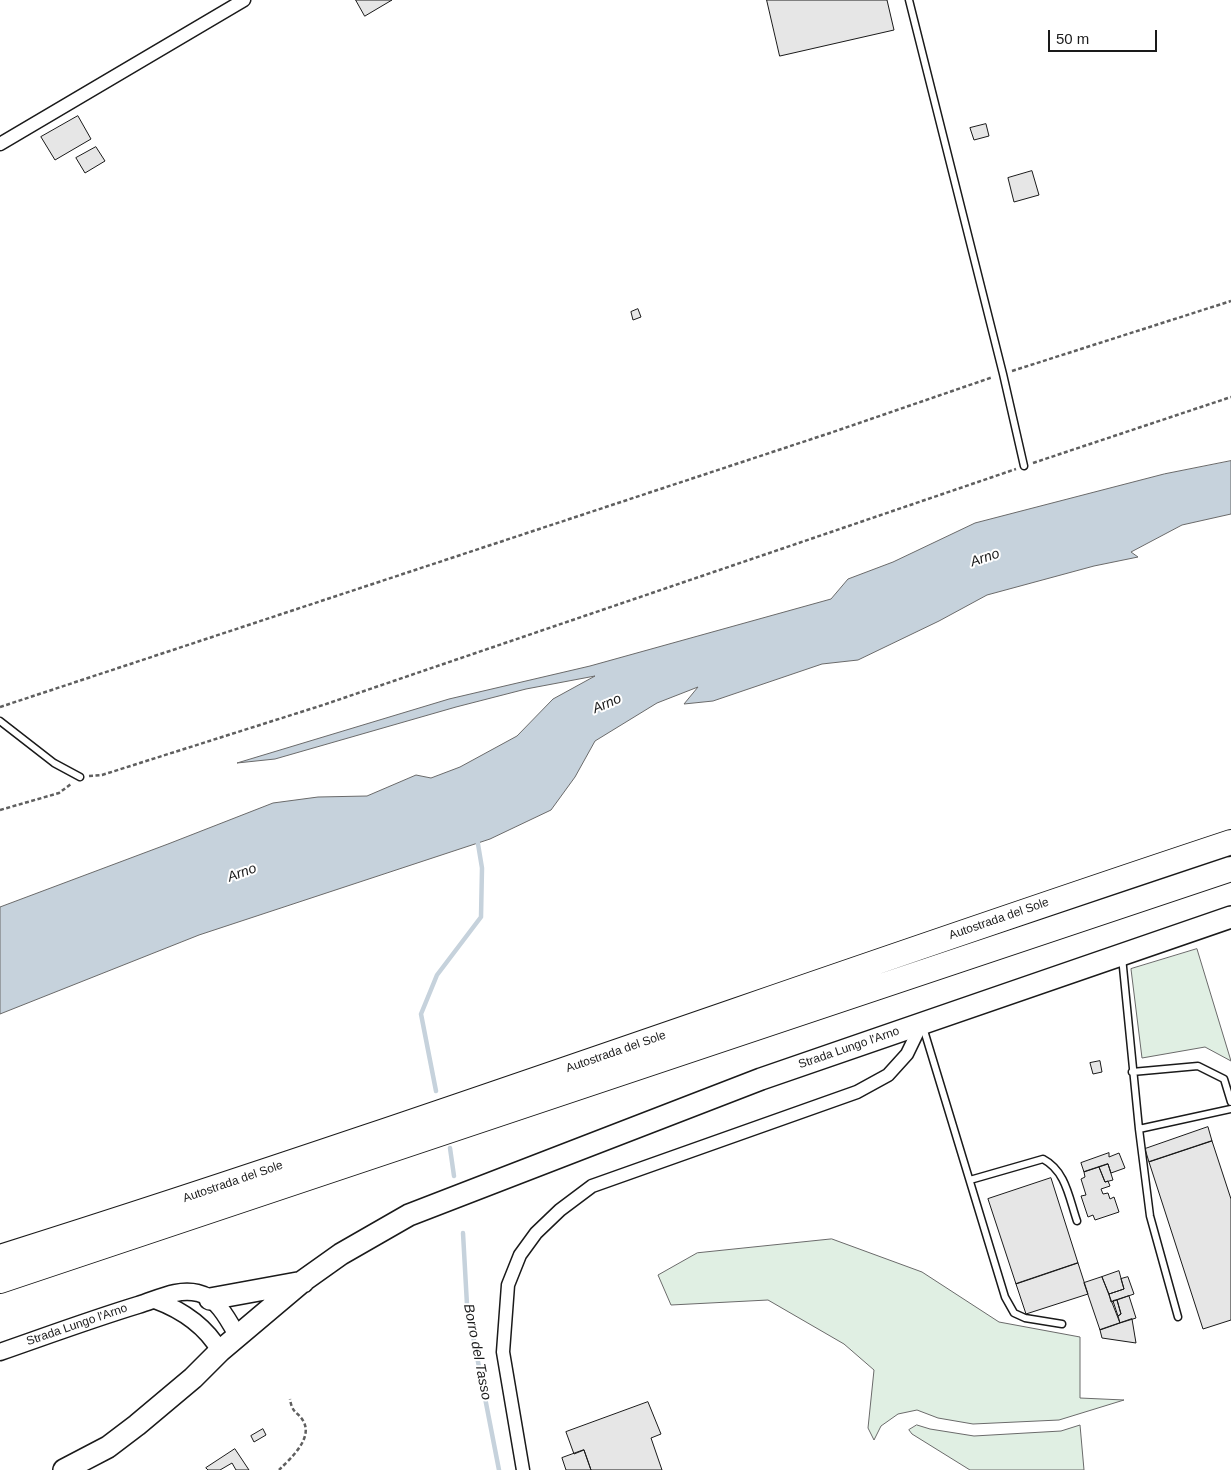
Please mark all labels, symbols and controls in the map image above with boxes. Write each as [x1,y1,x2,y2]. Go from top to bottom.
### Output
scale bar [1051,20,1160,52]
text: 50 m [1056,30,1089,47]
water label: Arno [968,545,1002,571]
water label: Arno [590,690,624,718]
water label: Arno [225,860,259,886]
street label: Autostrada del Sole [947,895,1051,943]
street label: Strada Lungo l'Arno [797,1024,901,1072]
street label: Autostrada del Sole [564,1028,668,1076]
street label: Autostrada del Sole [181,1158,285,1206]
street label: Strada Lungo l'Arno [25,1301,129,1349]
water label: Borro del Tasso [459,1303,495,1401]

